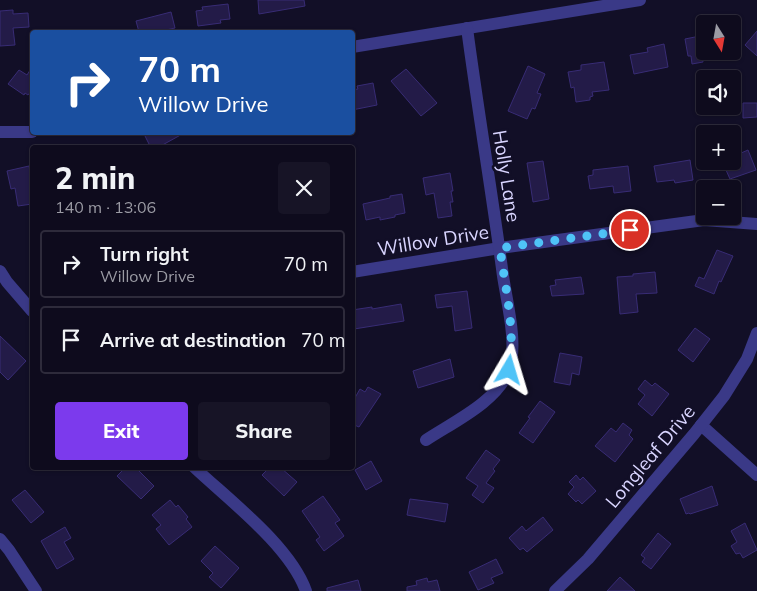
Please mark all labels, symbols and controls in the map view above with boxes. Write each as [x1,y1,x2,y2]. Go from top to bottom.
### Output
north arrow [696,15,741,60]
map controls [696,15,741,225]
text: 70 m [138,47,221,91]
icon: right [55,50,120,115]
button: sound [696,70,741,115]
text: Willow Drive [138,90,269,118]
button: + [696,125,741,170]
street label: Holly Lane [488,128,526,224]
text: 2 min [55,159,135,197]
button: close [278,162,330,214]
button: − [696,180,741,225]
text: 140 m · 13:06 [55,197,156,217]
pin [609,209,651,251]
icon: arrive [616,216,644,244]
street label: Willow Drive [375,219,491,261]
text: Turn right [100,242,189,266]
icon: right [57,250,85,278]
text: 70 m [284,252,328,276]
text: Willow Drive [100,266,195,286]
icon: arrive [57,326,85,354]
text: Arrive at destination [100,328,286,352]
text: 70 m [301,328,345,352]
position arrow [482,343,534,395]
street label: Longleaf Drive [600,400,700,512]
button: Exit [55,402,188,460]
button: Share [198,402,330,460]

